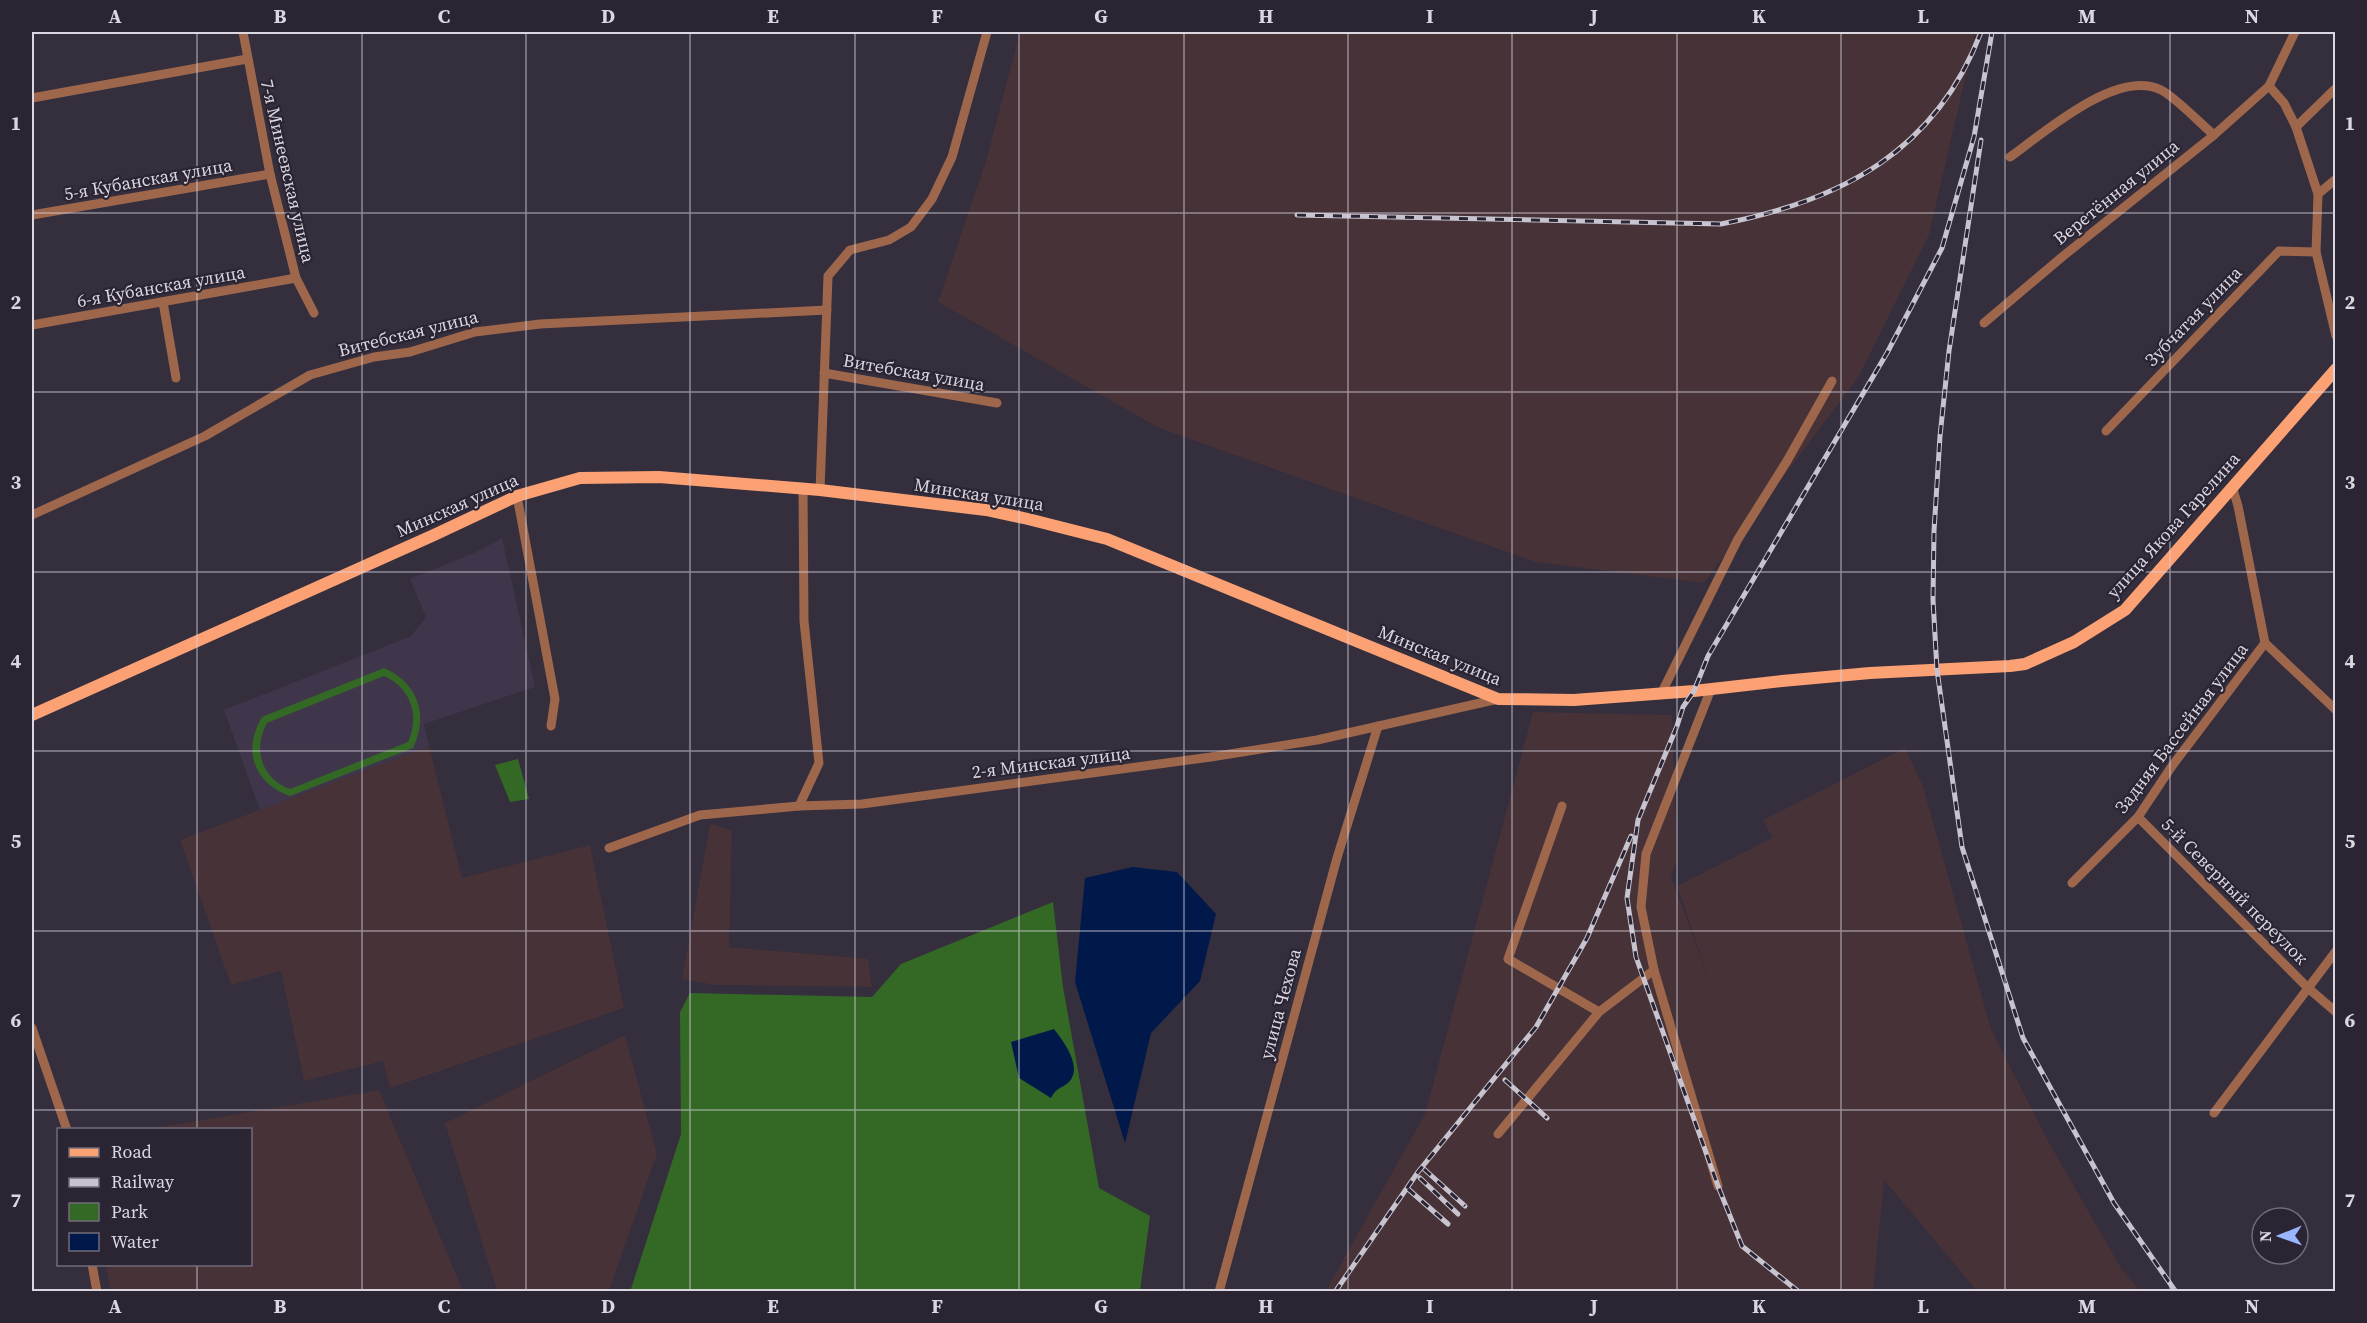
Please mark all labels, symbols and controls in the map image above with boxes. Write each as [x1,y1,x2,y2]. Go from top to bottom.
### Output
text: A [108,2,122,30]
text: B [273,2,287,30]
text: C [438,2,450,30]
text: D [601,2,615,30]
text: E [767,2,779,30]
text: F [931,2,943,30]
text: G [1094,2,1108,30]
text: H [1258,2,1274,30]
text: I [1426,2,1434,30]
text: J [1588,2,1598,30]
text: K [1752,2,1766,30]
text: L [1917,2,1929,30]
text: M [2078,2,2096,30]
text: N [2245,2,2259,30]
street label: 7-я Минеевская улица [255,77,321,266]
text: 1 [11,109,21,137]
text: 1 [2345,109,2355,137]
street label: Веретённая улица [2048,133,2185,251]
street label: 5-я Кубанская улица [62,152,235,206]
street label: 6-я Кубанская улица [75,259,248,313]
street label: Зубчатая улица [2139,260,2248,372]
text: 2 [11,288,22,316]
text: 2 [2345,288,2356,316]
street label: Витебская улица [335,303,481,362]
street label: Витебская улица [841,347,988,397]
street label: улица Якова Гарелина [2101,446,2246,603]
street label: Минская улица [392,467,523,543]
text: 3 [11,468,22,496]
text: 3 [2345,468,2356,496]
street label: Минская улица [912,471,1047,517]
street label: Минская улица [1375,619,1506,691]
street label: Задняя Бассейная улица [2109,637,2254,818]
text: 4 [11,647,22,675]
text: 4 [2345,647,2356,675]
street label: 2-я Минская улица [970,740,1133,784]
street label: 5-й Северный переулок [2156,812,2314,970]
text: 5 [11,827,22,855]
text: 5 [2345,827,2356,855]
street label: улица Чехова [1253,945,1307,1062]
text: 6 [11,1006,22,1034]
text: 6 [2345,1006,2356,1034]
legend [57,1128,252,1266]
text: Road [111,1139,152,1164]
text: Railway [111,1169,175,1194]
text: 7 [11,1186,22,1214]
text: 7 [2345,1186,2356,1214]
text: Park [111,1199,148,1224]
north arrow [2250,1206,2310,1266]
text: Water [111,1229,159,1254]
text: N [2254,1230,2276,1242]
text: A [108,1292,122,1320]
text: B [273,1292,287,1320]
text: C [438,1292,450,1320]
text: D [601,1292,615,1320]
text: E [767,1292,779,1320]
text: F [931,1292,943,1320]
text: G [1094,1292,1108,1320]
text: H [1258,1292,1274,1320]
text: I [1426,1292,1434,1320]
text: J [1588,1292,1598,1320]
text: K [1752,1292,1766,1320]
text: L [1917,1292,1929,1320]
text: M [2078,1292,2096,1320]
text: N [2245,1292,2259,1320]

